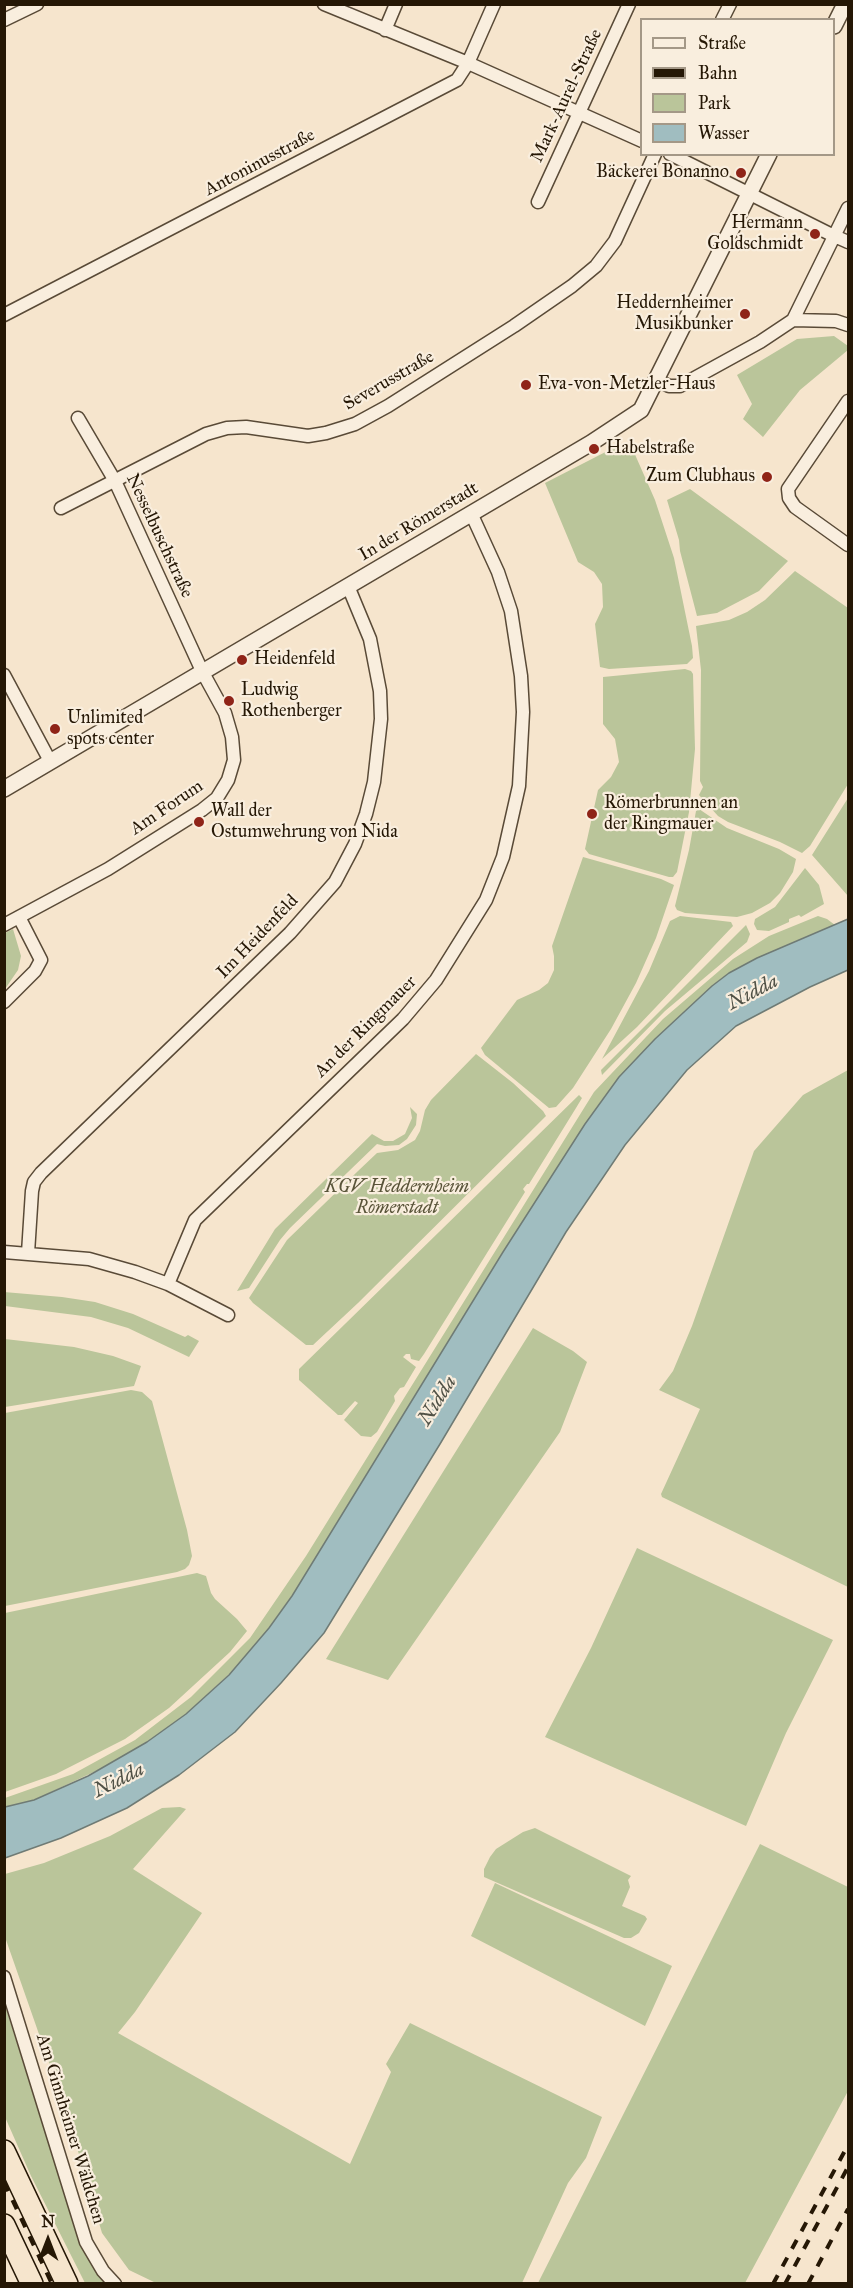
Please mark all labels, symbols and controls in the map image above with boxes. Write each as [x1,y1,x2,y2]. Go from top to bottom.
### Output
legend [640,18,835,156]
street label: Mark-Aurel-Straße [527,26,607,166]
text: Straße [698,32,746,54]
text: Bahn [698,62,737,84]
text: Park [698,92,731,114]
text: Wasser [698,122,749,144]
street label: Antoninusstraße [201,125,319,201]
place label: Bäckerei Bonanno [596,162,729,184]
marker: Bäckerei Bonanno [734,166,748,180]
place label: Hermann Goldschmidt [707,213,803,256]
marker: Hermann Goldschmidt [808,227,822,241]
place label: Heddernheimer Musikbunker [616,293,733,336]
marker: Heddernheimer Musikbunker [738,307,752,321]
street label: Severusstraße [340,346,438,416]
place label: Eva-von-Metzler-Haus [538,374,715,396]
marker: Eva-von-Metzler-Haus [519,378,533,392]
place label: Habelstraße [606,438,694,460]
marker: Habelstraße [587,442,601,456]
place label: Zum Clubhaus [646,466,755,488]
street label: Nesselbuschstraße [121,470,197,602]
marker: Zum Clubhaus [760,470,774,484]
street label: In der Römerstadt [355,478,483,566]
place label: Heidenfeld [254,649,335,671]
marker: Heidenfeld [235,653,249,667]
place label: Ludwig Rothenberger [241,680,342,722]
marker: Ludwig Rothenberger [222,694,236,708]
place label: Unlimited spots center [67,708,154,750]
marker: Unlimited spots center [48,722,62,736]
street label: Am Forum [126,776,208,840]
place label: Römerbrunnen an der Ringmauer [604,793,738,836]
place label: Wall der Ostumwehrung von Nida [211,801,398,844]
marker: Römerbrunnen an der Ringmauer [585,807,599,821]
marker: Wall der Ostumwehrung von Nida [192,815,206,829]
street label: Im Heidenfeld [213,891,303,983]
water label: Nidda [724,970,782,1016]
street label: An der Ringmauer [311,972,421,1082]
park label: KGV Heddernheim Römerstadt [325,1177,469,1220]
water label: Nidda [414,1372,462,1430]
water label: Nidda [90,1758,148,1804]
street label: Am Ginnheimer Wäldchen [31,2031,109,2227]
north arrow [18,2210,78,2270]
text: N [41,2212,55,2231]

